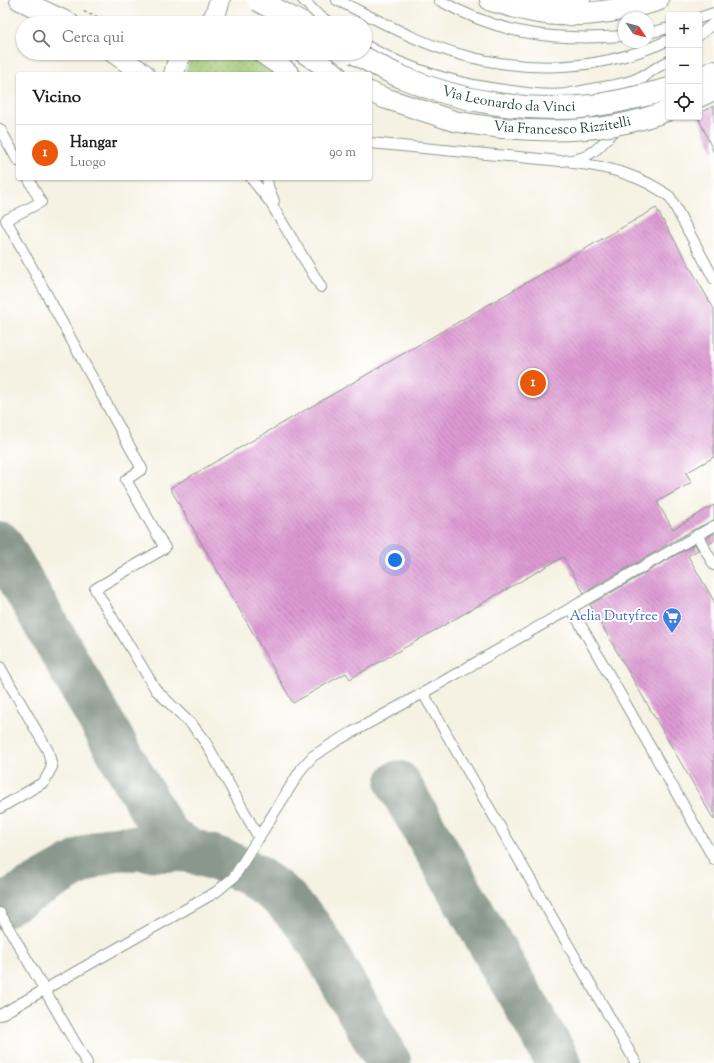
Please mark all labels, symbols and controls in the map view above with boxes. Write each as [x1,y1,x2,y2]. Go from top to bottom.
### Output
north arrow [618,12,654,48]
map controls [666,12,702,120]
button: + [666,12,702,48]
search box [16,16,372,60]
icon: search [30,27,52,49]
text: Cerca qui [62,28,124,49]
button: − [666,48,702,84]
street label: Via Leonardo da Vinci [439,82,576,118]
button: locate [666,84,702,120]
text: Vicino [32,86,81,110]
street label: Via Francesco Rizzitelli [492,112,633,141]
text: Hangar [70,133,117,154]
text: 1 [43,144,47,162]
text: 90 m [329,144,356,162]
text: Luogo [70,154,106,172]
pin: 1 [520,368,546,398]
your location [385,550,405,570]
supermarket icon: Aelia Dutyfree [661,606,683,634]
place label: Aelia Dutyfree [570,607,658,627]

